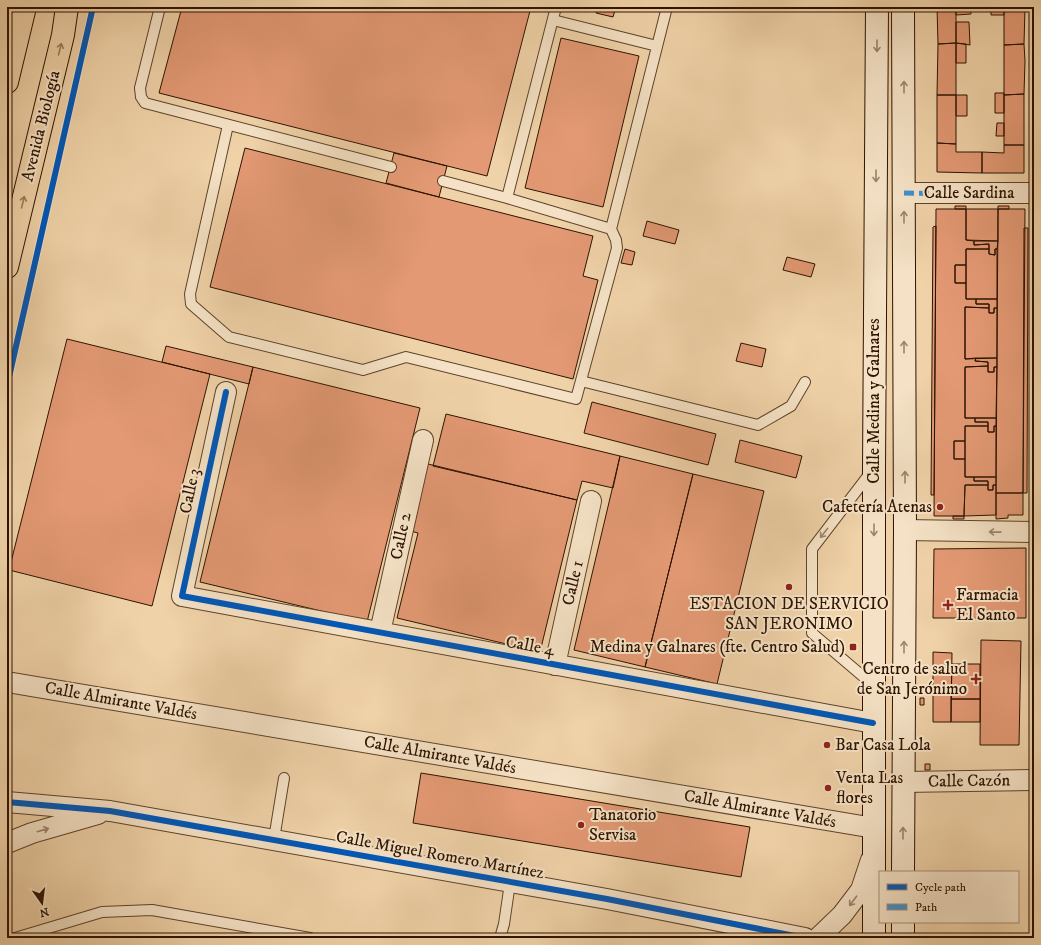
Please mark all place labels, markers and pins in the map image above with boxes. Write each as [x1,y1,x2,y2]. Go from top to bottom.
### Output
place label: Cafetería Atenas [822,496,932,518]
marker: Cafetería Atenas [935,502,945,512]
marker: ESTACION DE SERVICIO SAN JERONIMO [784,582,794,592]
place label: Farmacia El Santo [956,584,1019,626]
place label: ESTACION DE SERVICIO SAN JERONIMO [689,593,889,635]
marker: Farmacia El Santo [943,600,953,610]
place label: Medina y Galnares (fte. Centro Salud) [590,636,845,658]
marker: Medina y Galnares (fte. Centro Salud) [848,642,858,652]
place label: Centro de salud de San Jerónimo [857,658,968,700]
marker: Centro de salud de San Jerónimo [970,673,982,685]
place label: Bar Casa Lola [835,734,932,756]
marker: Bar Casa Lola [822,740,832,750]
place label: Venta Las flores [835,767,903,809]
marker: Venta Las flores [823,783,833,793]
place label: Tanatorio Servisa [589,804,656,846]
marker: Tanatorio Servisa [576,820,586,830]

